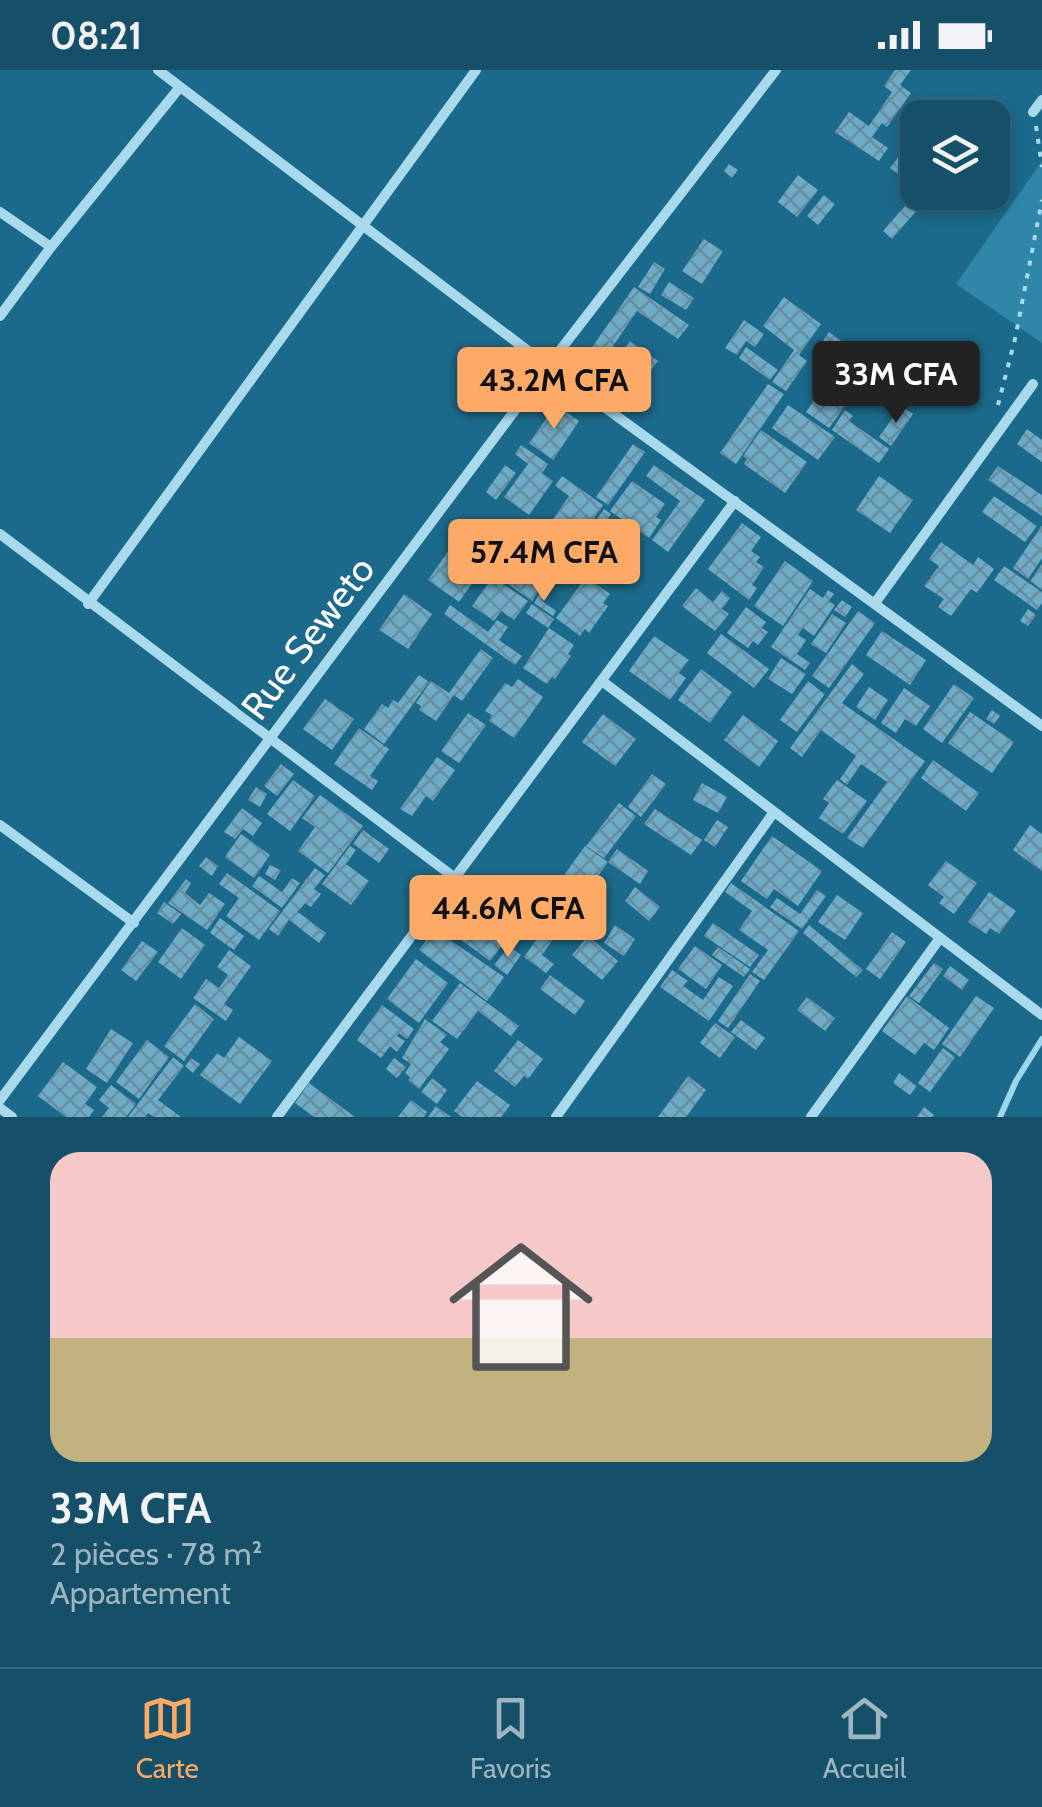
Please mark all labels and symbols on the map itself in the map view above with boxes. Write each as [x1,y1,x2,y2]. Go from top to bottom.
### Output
pin: 33M CFA [804,341,988,426]
pin: 43.2M CFA [440,347,668,432]
pin: 57.4M CFA [430,519,658,604]
street label: Rue Seweto [231,547,384,729]
pin: 44.6M CFA [394,875,622,960]

